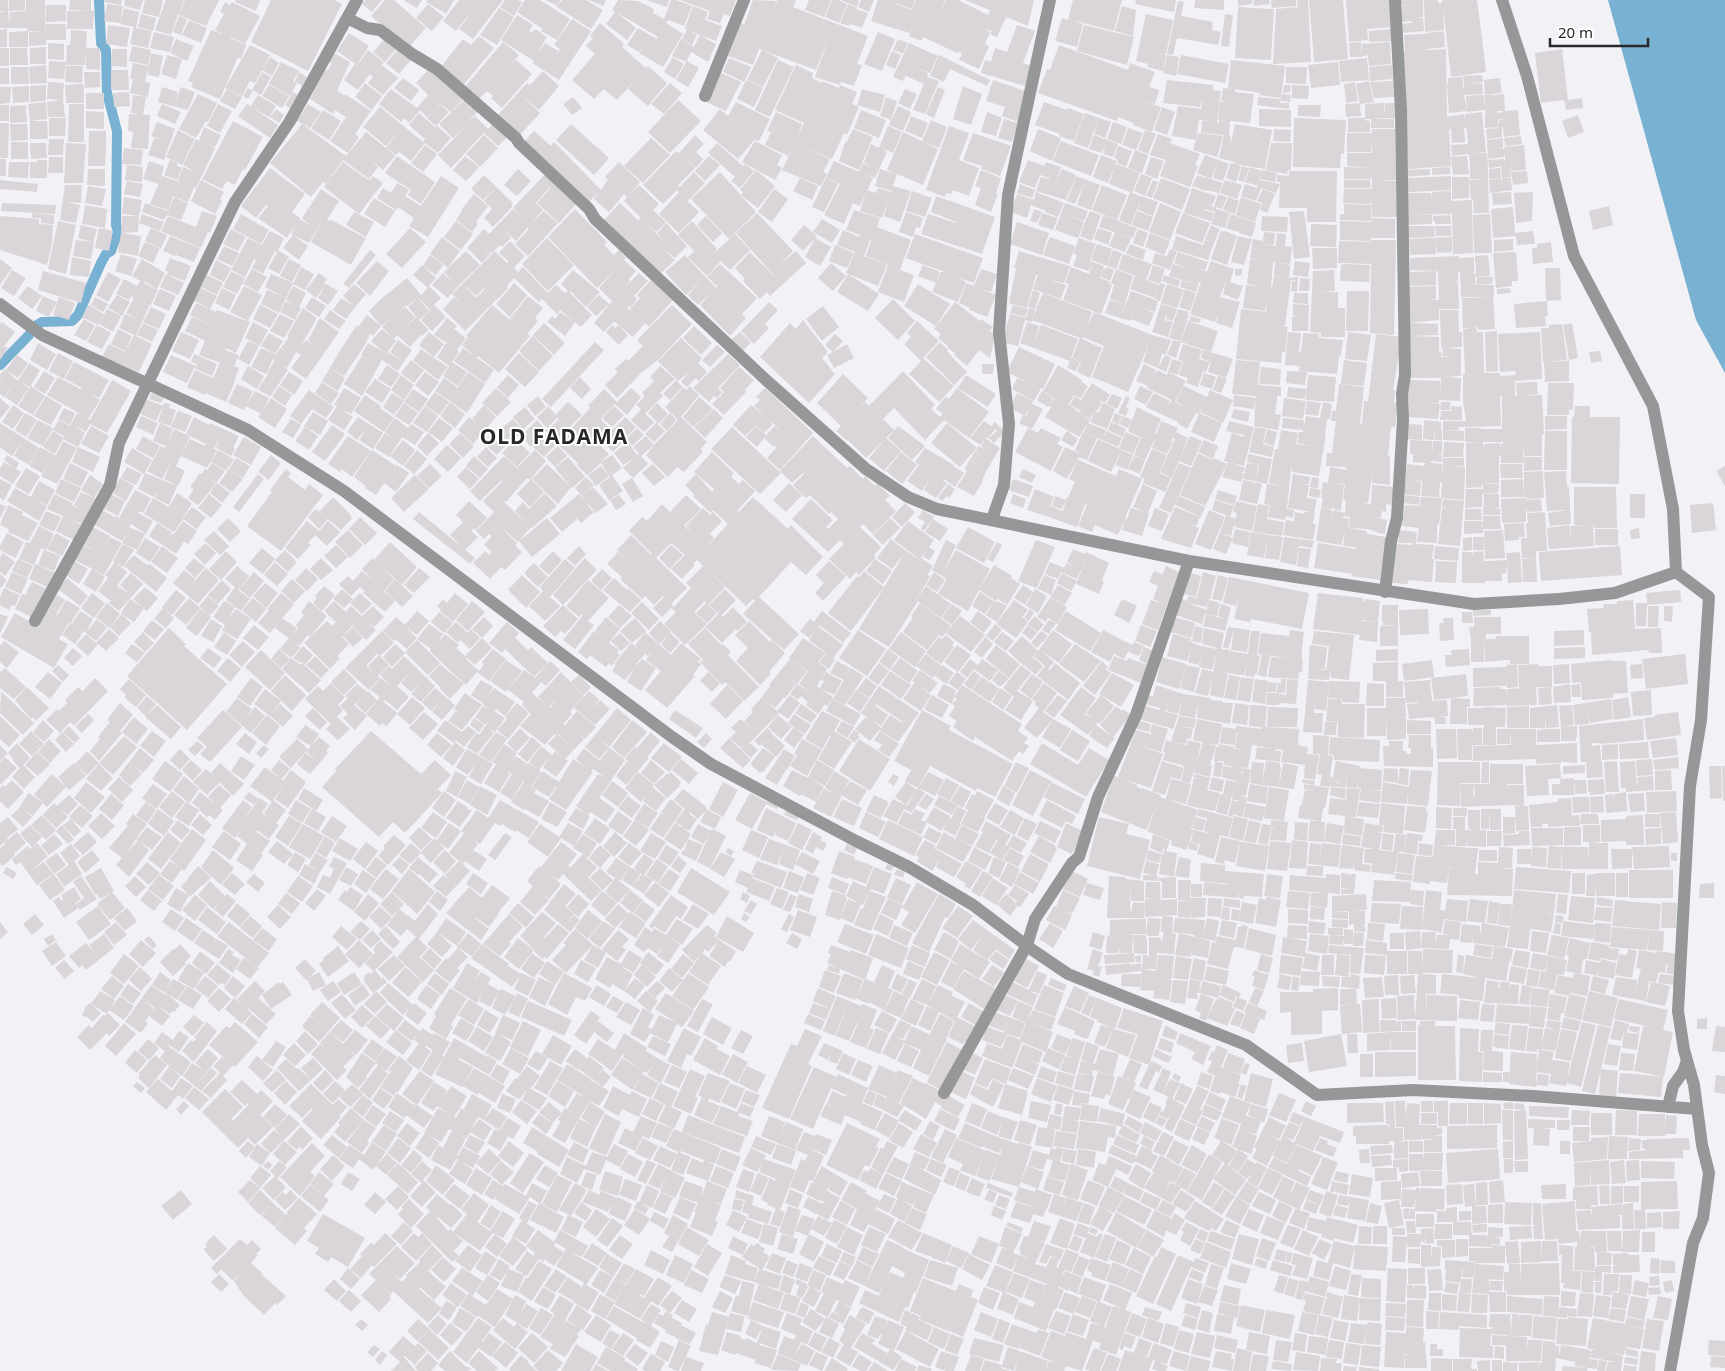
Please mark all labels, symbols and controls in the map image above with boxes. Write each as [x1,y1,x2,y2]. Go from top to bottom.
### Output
scale bar [1550,15,1648,47]
text: 20 m [1558,22,1593,42]
district label: OLD FADAMA [480,422,628,450]

